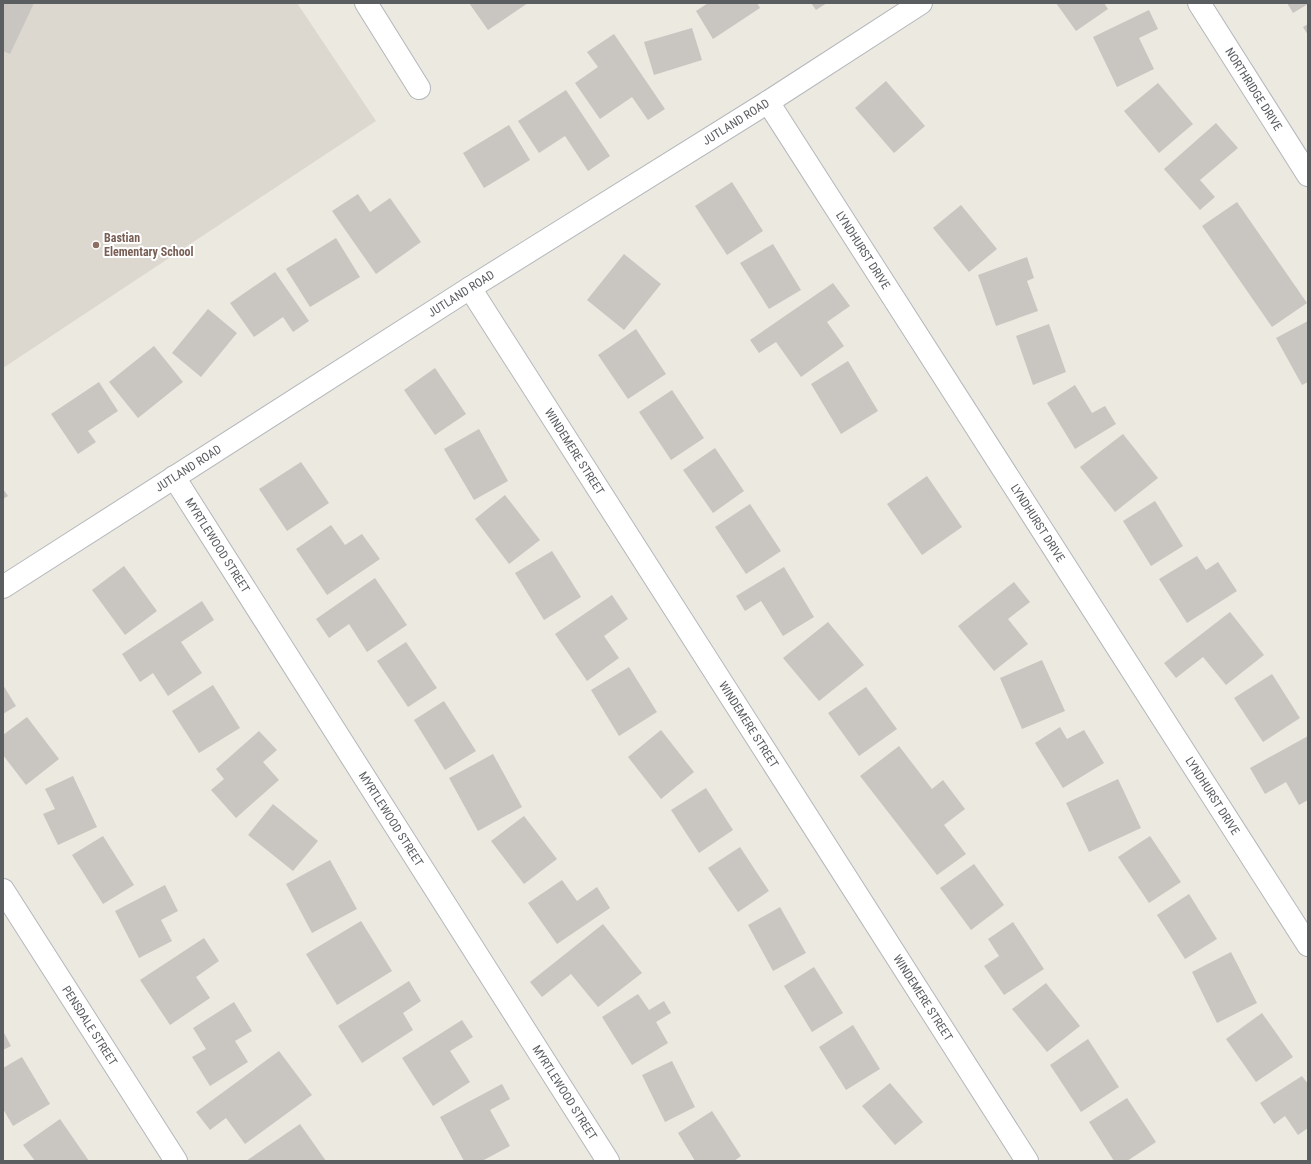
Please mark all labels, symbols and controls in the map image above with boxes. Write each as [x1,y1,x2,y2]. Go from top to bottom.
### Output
street label: NORTHRIDGE DRIVE [1222,45,1285,133]
street label: JUTLAND ROAD [700,96,772,148]
street label: LYNDHURST DRIVE [833,209,893,292]
place label: Bastian Elementary School [104,231,194,259]
marker: Bastian Elementary School [91,240,101,250]
street label: JUTLAND ROAD [425,267,497,320]
street label: WINDEMERE STREET [542,406,607,497]
street label: JUTLAND ROAD [153,442,224,495]
street label: LYNDHURST DRIVE [1008,482,1068,564]
street label: MYRTLEWOOD STREET [182,495,253,595]
street label: WINDEMERE STREET [716,679,781,770]
street label: LYNDHURST DRIVE [1182,754,1242,837]
street label: MYRTLEWOOD STREET [356,769,426,869]
street label: WINDEMERE STREET [890,952,956,1044]
street label: PENSDALE STREET [59,983,120,1068]
street label: MYRTLEWOOD STREET [529,1043,600,1143]

